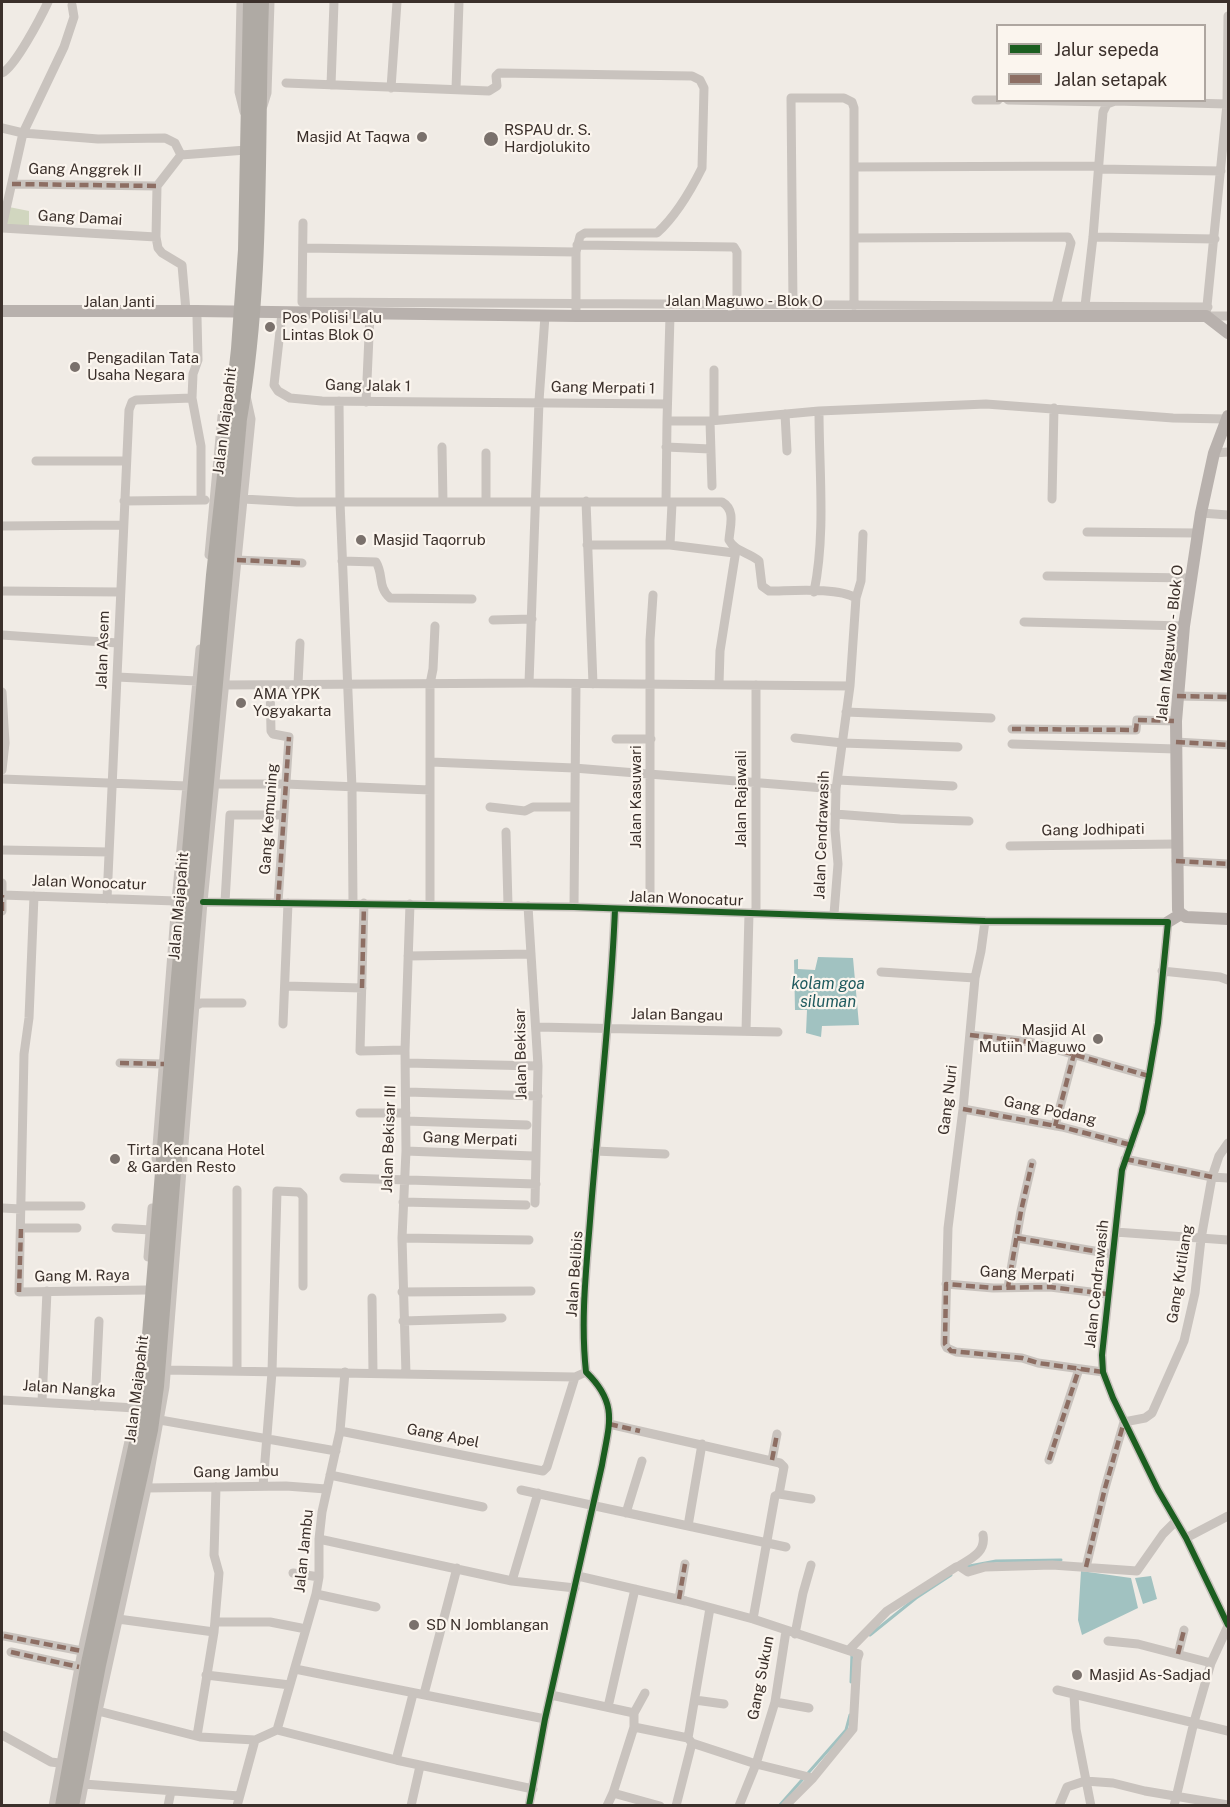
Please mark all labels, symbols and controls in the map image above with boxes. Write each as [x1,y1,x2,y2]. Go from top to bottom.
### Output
legend [996,24,1206,102]
text: Jalur sepeda [1054,39,1159,60]
text: Jalan setapak [1054,69,1167,90]
place label: RSPAU dr. S. Hardjolukito [504,121,591,156]
place label: Masjid At Taqwa [296,128,410,146]
marker: Masjid At Taqwa [415,130,429,144]
marker: RSPAU dr. S. Hardjolukito [482,130,500,148]
street label: Gang Anggrek II [28,160,142,180]
street label: Gang Damai [37,207,123,229]
street label: Jalan Maguwo - Blok O [665,292,823,310]
street label: Jalan Janti [83,293,155,311]
place label: Pos Polisi Lalu Lintas Blok O [282,309,382,344]
marker: Pos Polisi Lalu Lintas Blok O [263,320,277,334]
place label: Pengadilan Tata Usaha Negara [87,349,199,384]
marker: Pengadilan Tata Usaha Negara [68,360,82,374]
street label: Jalan Majapahit [209,366,241,476]
street label: Gang Jalak 1 [325,376,411,396]
street label: Gang Merpati 1 [551,378,655,398]
place label: Masjid Taqorrub [373,531,486,549]
marker: Masjid Taqorrub [354,533,368,547]
street label: Jalan Maguwo - Blok O [1153,564,1187,722]
street label: Jalan Asem [93,610,113,690]
place label: AMA YPK Yogyakarta [253,685,331,720]
marker: AMA YPK Yogyakarta [234,696,248,710]
street label: Jalan Kasuwari [627,745,645,849]
street label: Jalan Rajawali [732,750,750,848]
street label: Gang Kemuning [256,763,282,875]
street label: Jalan Cendrawasih [811,770,833,900]
street label: Gang Jodhipati [1041,820,1145,840]
street label: Jalan Majapahit [165,851,193,961]
street label: Jalan Wonocatur [31,872,147,894]
street label: Jalan Wonocatur [628,888,744,910]
water label: kolam goa siluman [791,974,865,1012]
street label: Jalan Bangau [631,1005,723,1025]
street label: Jalan Bekisar [511,1008,531,1100]
place label: Masjid Al Mutiin Maguwo [979,1021,1086,1056]
marker: Masjid Al Mutiin Maguwo [1091,1032,1105,1046]
street label: Gang Nuri [935,1064,961,1136]
street label: Jalan Bekisar III [378,1085,400,1193]
street label: Gang Podang [1002,1092,1098,1130]
street label: Gang Merpati [422,1128,518,1150]
place label: Tirta Kencana Hotel & Garden Resto [127,1141,265,1176]
marker: Tirta Kencana Hotel & Garden Resto [108,1152,122,1166]
street label: Jalan Cendrawasih [1081,1219,1113,1349]
street label: Gang Kutilang [1163,1223,1197,1325]
street label: Jalan Belibis [563,1230,587,1318]
street label: Gang Merpati [979,1263,1075,1285]
street label: Gang M. Raya [34,1266,130,1286]
street label: Jalan Majapahit [121,1334,153,1444]
street label: Jalan Nangka [22,1377,116,1401]
street label: Gang Apel [405,1420,481,1452]
street label: Gang Jambu [193,1462,279,1482]
street label: Jalan Jambu [291,1508,317,1594]
place label: SD N Jomblangan [426,1616,549,1634]
marker: SD N Jomblangan [407,1618,421,1632]
street label: Gang Sukun [744,1634,778,1722]
place label: Masjid As-Sadjad [1089,1666,1211,1684]
marker: Masjid As-Sadjad [1070,1668,1084,1682]

